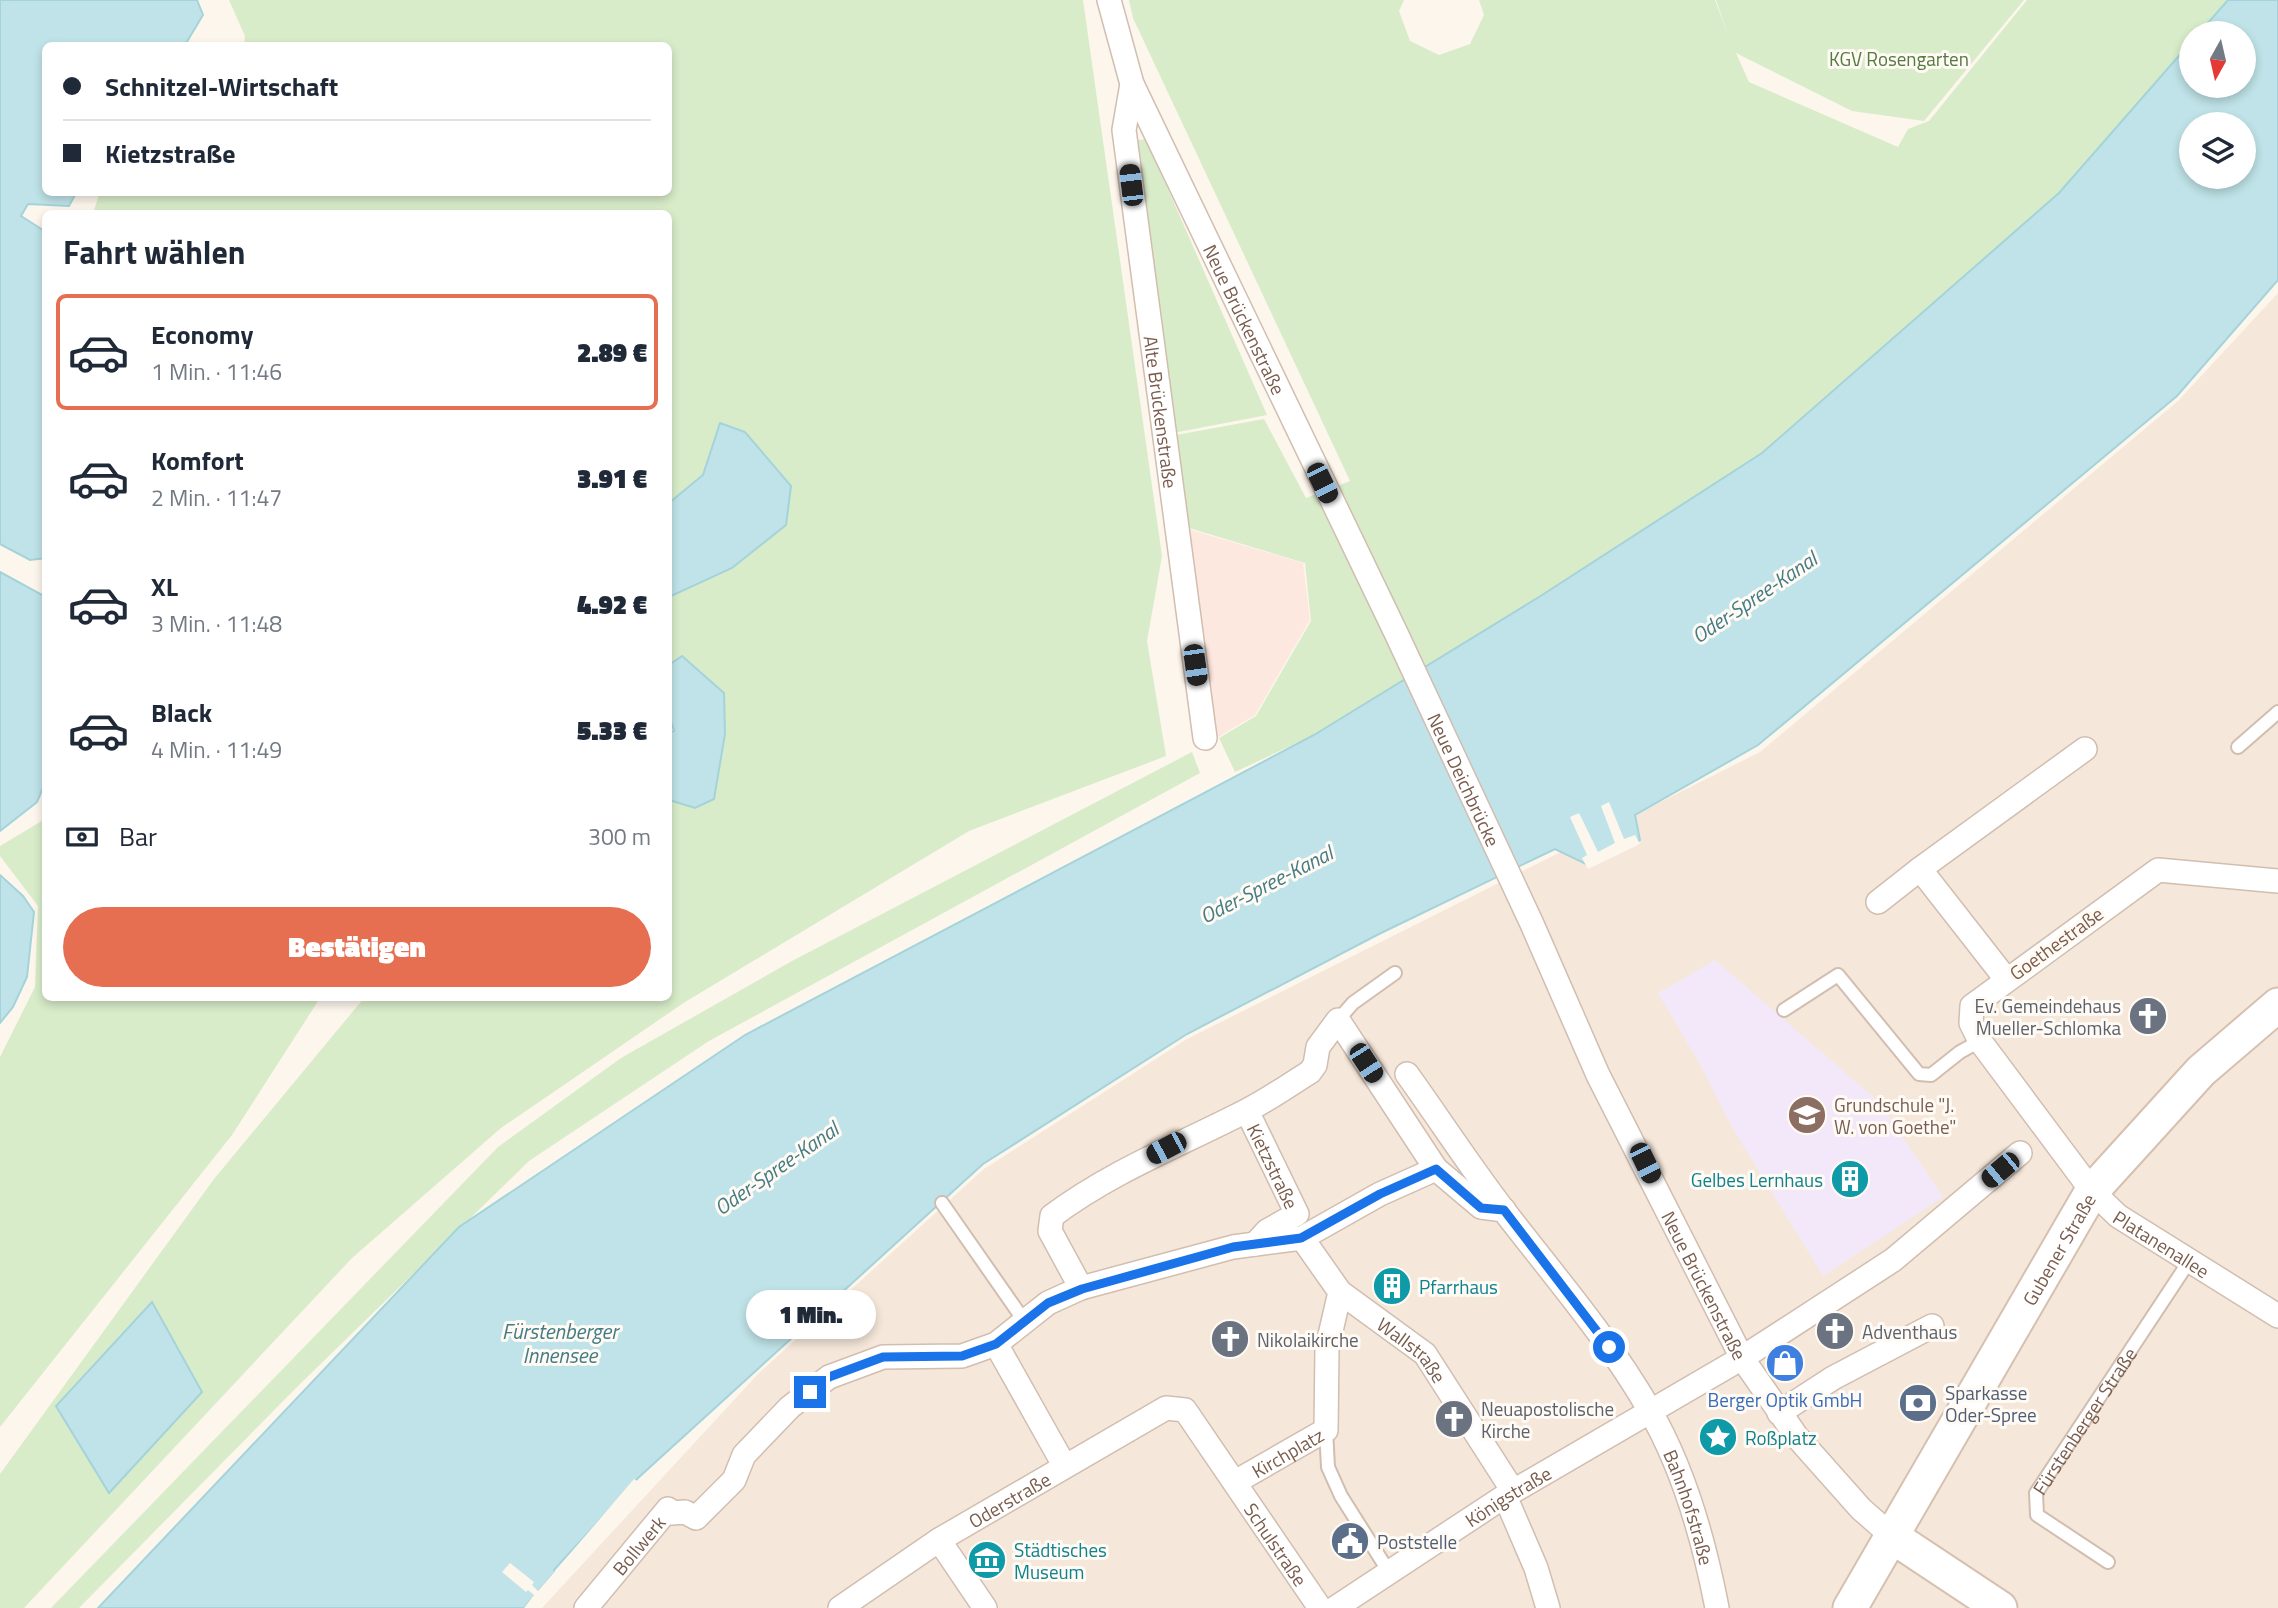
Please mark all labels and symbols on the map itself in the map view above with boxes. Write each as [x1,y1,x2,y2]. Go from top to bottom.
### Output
north arrow [2179,21,2256,98]
park label: KGV Rosengarten [1829,44,1969,73]
car [1119,163,1144,207]
street label: Neue Brückenstraße [1197,239,1294,399]
street label: Alte Brückenstraße [1137,334,1186,490]
car [1304,460,1341,506]
water label: Oder-Spree-Kanal [1685,542,1825,651]
car [1182,643,1209,687]
street label: Neue Deichbrücke [1421,708,1508,851]
water label: Oder-Spree-Kanal [1194,836,1340,931]
street label: Goethestraße [2003,899,2109,987]
place label: Ev. Gemeindehaus Mueller-Schlomka [1975,991,2121,1042]
church icon: Ev. Gemeindehaus Mueller-Schlomka [2127,995,2169,1037]
car [1346,1040,1387,1086]
place label: Grundschule "J. W. von Goethe" [1834,1090,1956,1141]
school or university icon: Grundschule "J. W. von Goethe" [1786,1094,1828,1136]
water label: Oder-Spree-Kanal [707,1112,847,1223]
street label: Kietzstraße [1241,1118,1307,1214]
car [1143,1129,1190,1167]
car [1627,1140,1664,1186]
car [1978,1148,2023,1192]
building icon: Gelbes Lernhaus [1829,1158,1871,1200]
place label: Gelbes Lernhaus [1691,1165,1823,1194]
street label: Gubener Straße [2014,1188,2102,1311]
street label: Platanenallee [2108,1202,2216,1285]
street label: Neue Brückenstraße [1655,1206,1755,1365]
building icon: Pfarrhaus [1371,1265,1413,1307]
place label: Pfarrhaus [1419,1272,1498,1301]
callout: 1 Min. [745,1290,875,1340]
street label: Wallstraße [1371,1309,1454,1388]
church icon: Adventhaus [1814,1310,1856,1352]
water label: Fürstenberger Innensee [502,1315,620,1371]
place label: Adventhaus [1862,1317,1957,1346]
church icon: Nikolaikirche [1209,1318,1251,1360]
place label: Nikolaikirche [1257,1325,1359,1354]
route start [1593,1331,1625,1363]
street label: Fürstenberger Straße [2025,1341,2143,1500]
shop icon: Berger Optik GmbH [1764,1342,1806,1384]
route end [794,1376,826,1408]
place label: Sparkasse Oder-Spree [1945,1378,2037,1429]
bank icon: Sparkasse Oder-Spree [1897,1382,1939,1424]
place label: Berger Optik GmbH [1708,1385,1862,1414]
place label: Neuapostolische Kirche [1481,1394,1614,1445]
church icon: Neuapostolische Kirche [1433,1398,1475,1440]
place icon: Roßplatz [1697,1416,1739,1458]
street label: Kirchplatz [1246,1420,1329,1484]
place label: Roßplatz [1745,1423,1817,1452]
street label: Bahnhofstraße [1657,1444,1722,1568]
street label: Königstraße [1459,1458,1556,1533]
street label: Oderstraße [962,1464,1056,1535]
street label: Schulstraße [1238,1496,1315,1592]
street label: Bollwerk [605,1509,672,1581]
public building icon: Poststelle [1329,1520,1371,1562]
place label: Poststelle [1377,1527,1457,1556]
place label: Städtisches Museum [1014,1535,1107,1586]
museum icon: Städtisches Museum [966,1539,1008,1581]

